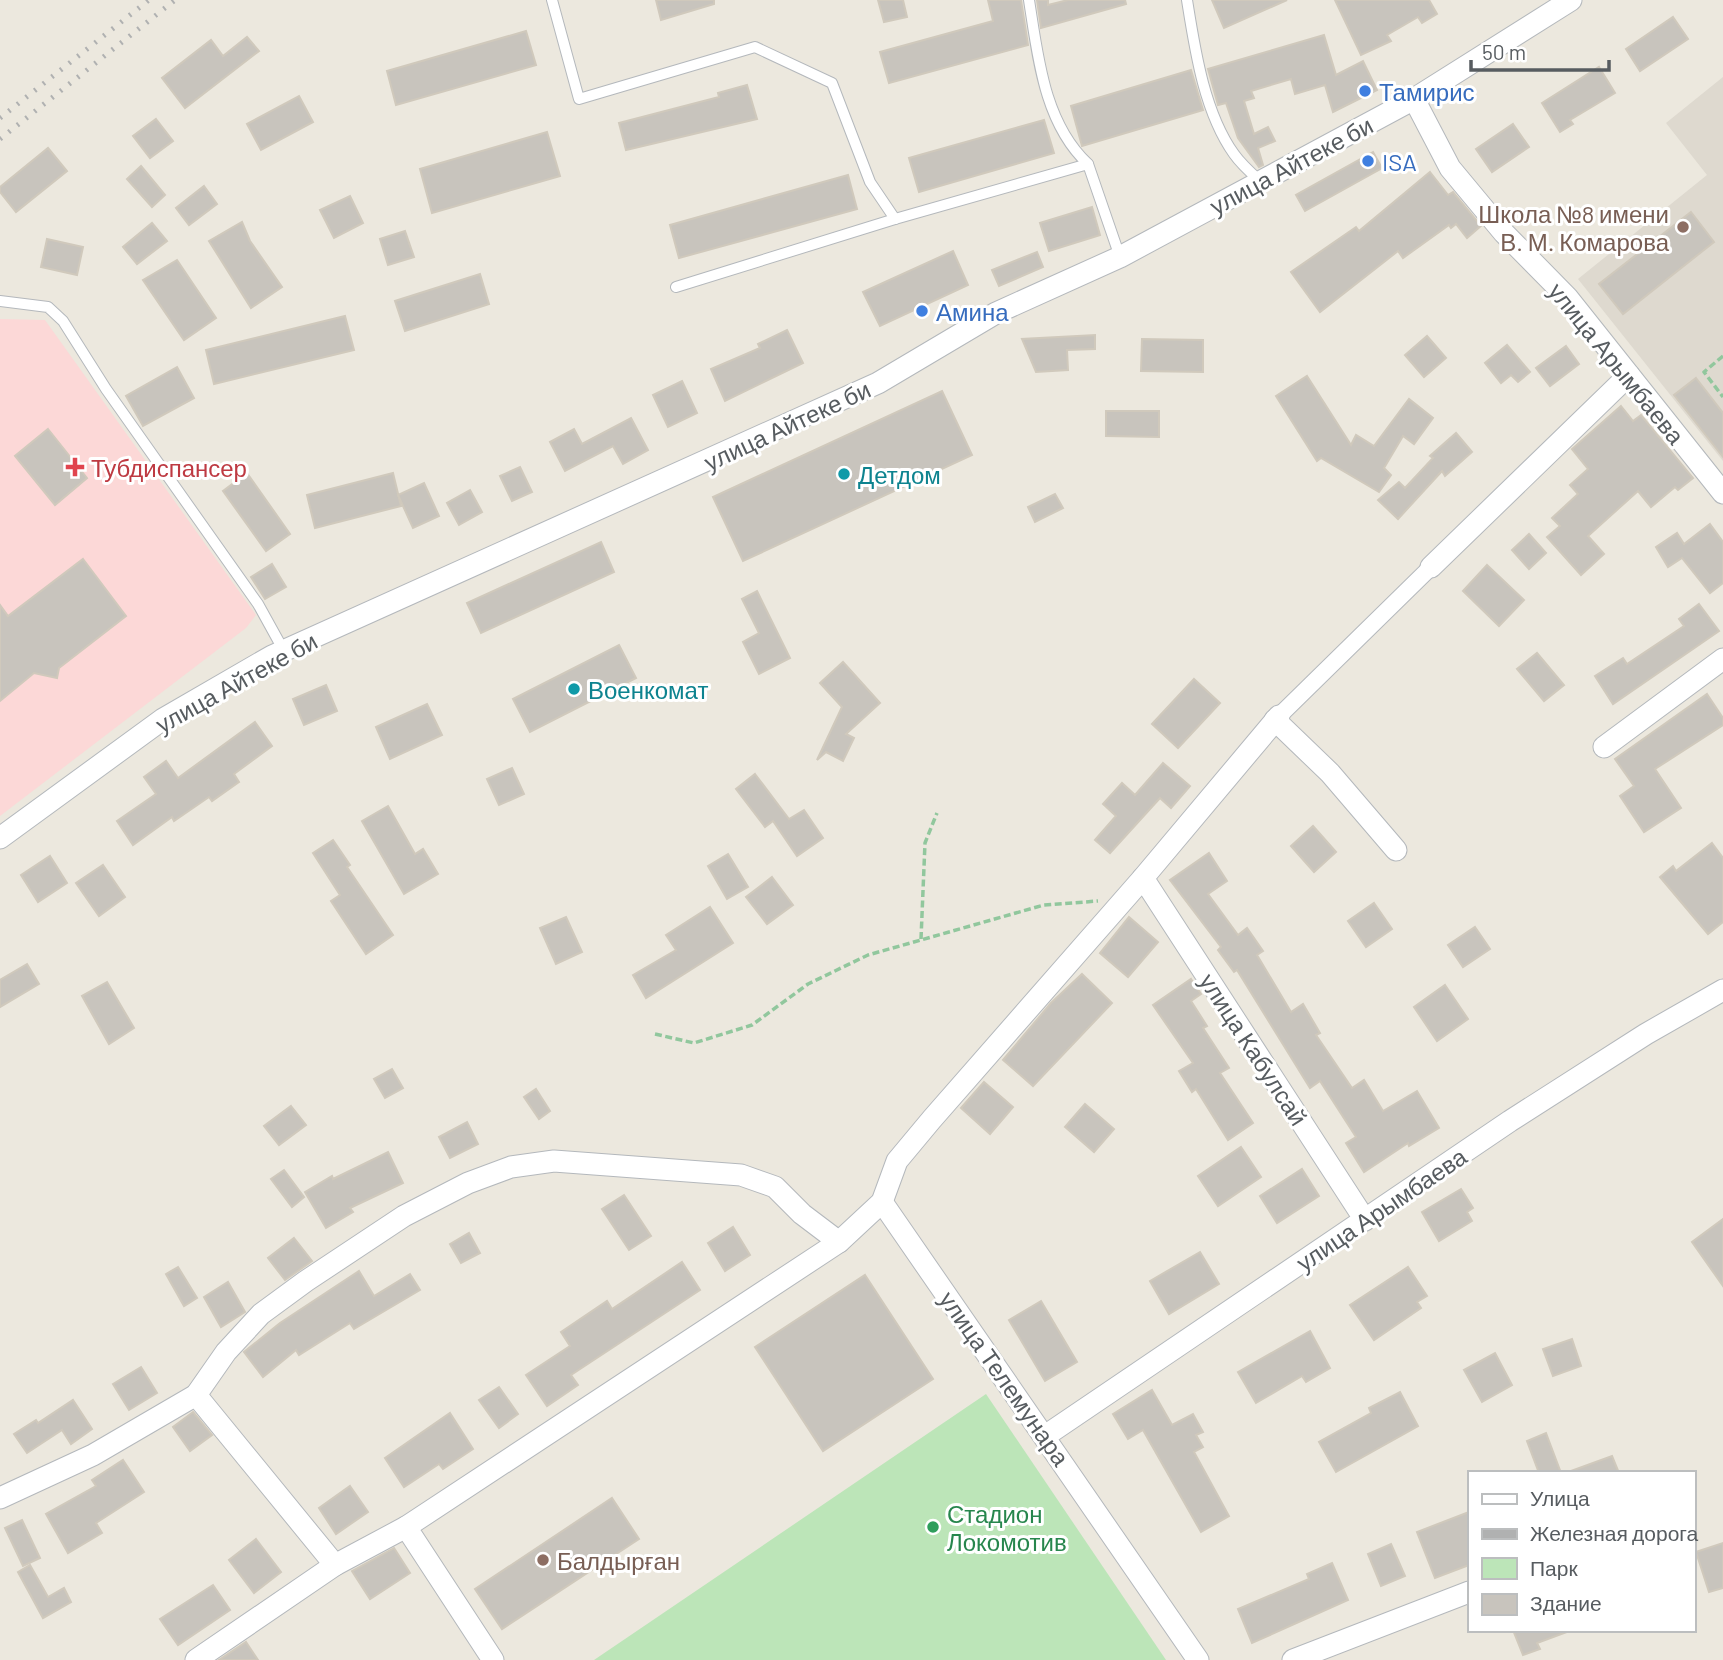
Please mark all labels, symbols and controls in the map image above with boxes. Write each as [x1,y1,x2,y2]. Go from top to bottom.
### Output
scale bar [1471,28,1609,72]
text: 50 m [1482,39,1526,64]
place label: Тамирис [1379,77,1475,106]
marker: Тамирис [1357,83,1373,99]
street label: улица Айтеке би [1205,110,1377,220]
place label: ISA [1382,147,1417,176]
marker: ISA [1360,153,1376,169]
place label: Школа №8 имени В. М. Комарова [1478,199,1670,256]
marker: Школа №8 имени В. М. Комарова [1675,219,1691,235]
street label: улица Арымбаева [1543,276,1691,450]
place label: Амина [936,297,1009,326]
marker: Амина [914,303,930,319]
street label: улица Айтеке би [699,374,875,476]
place label: Тубдиспансер [91,453,247,482]
marker: Тубдиспансер [65,457,85,477]
place label: Детдом [858,460,941,489]
marker: Детдом [836,466,852,482]
street label: улица Айтеке би [150,626,322,738]
place label: Военкомат [588,675,708,704]
marker: Военкомат [566,681,582,697]
street label: улица Кабулсай [1194,967,1314,1131]
street label: улица Арымбаева [1290,1141,1472,1277]
street label: улица Телемунара [934,1285,1076,1471]
legend [1468,1471,1695,1632]
text: Улица [1530,1485,1590,1510]
place label: Стадион Локомотив [947,1499,1067,1556]
marker: Стадион Локомотив [925,1519,941,1535]
text: Железная дорога [1530,1520,1699,1545]
place label: Балдырған [557,1546,680,1575]
marker: Балдырған [535,1552,551,1568]
text: Парк [1530,1555,1578,1580]
text: Здание [1530,1590,1602,1615]

